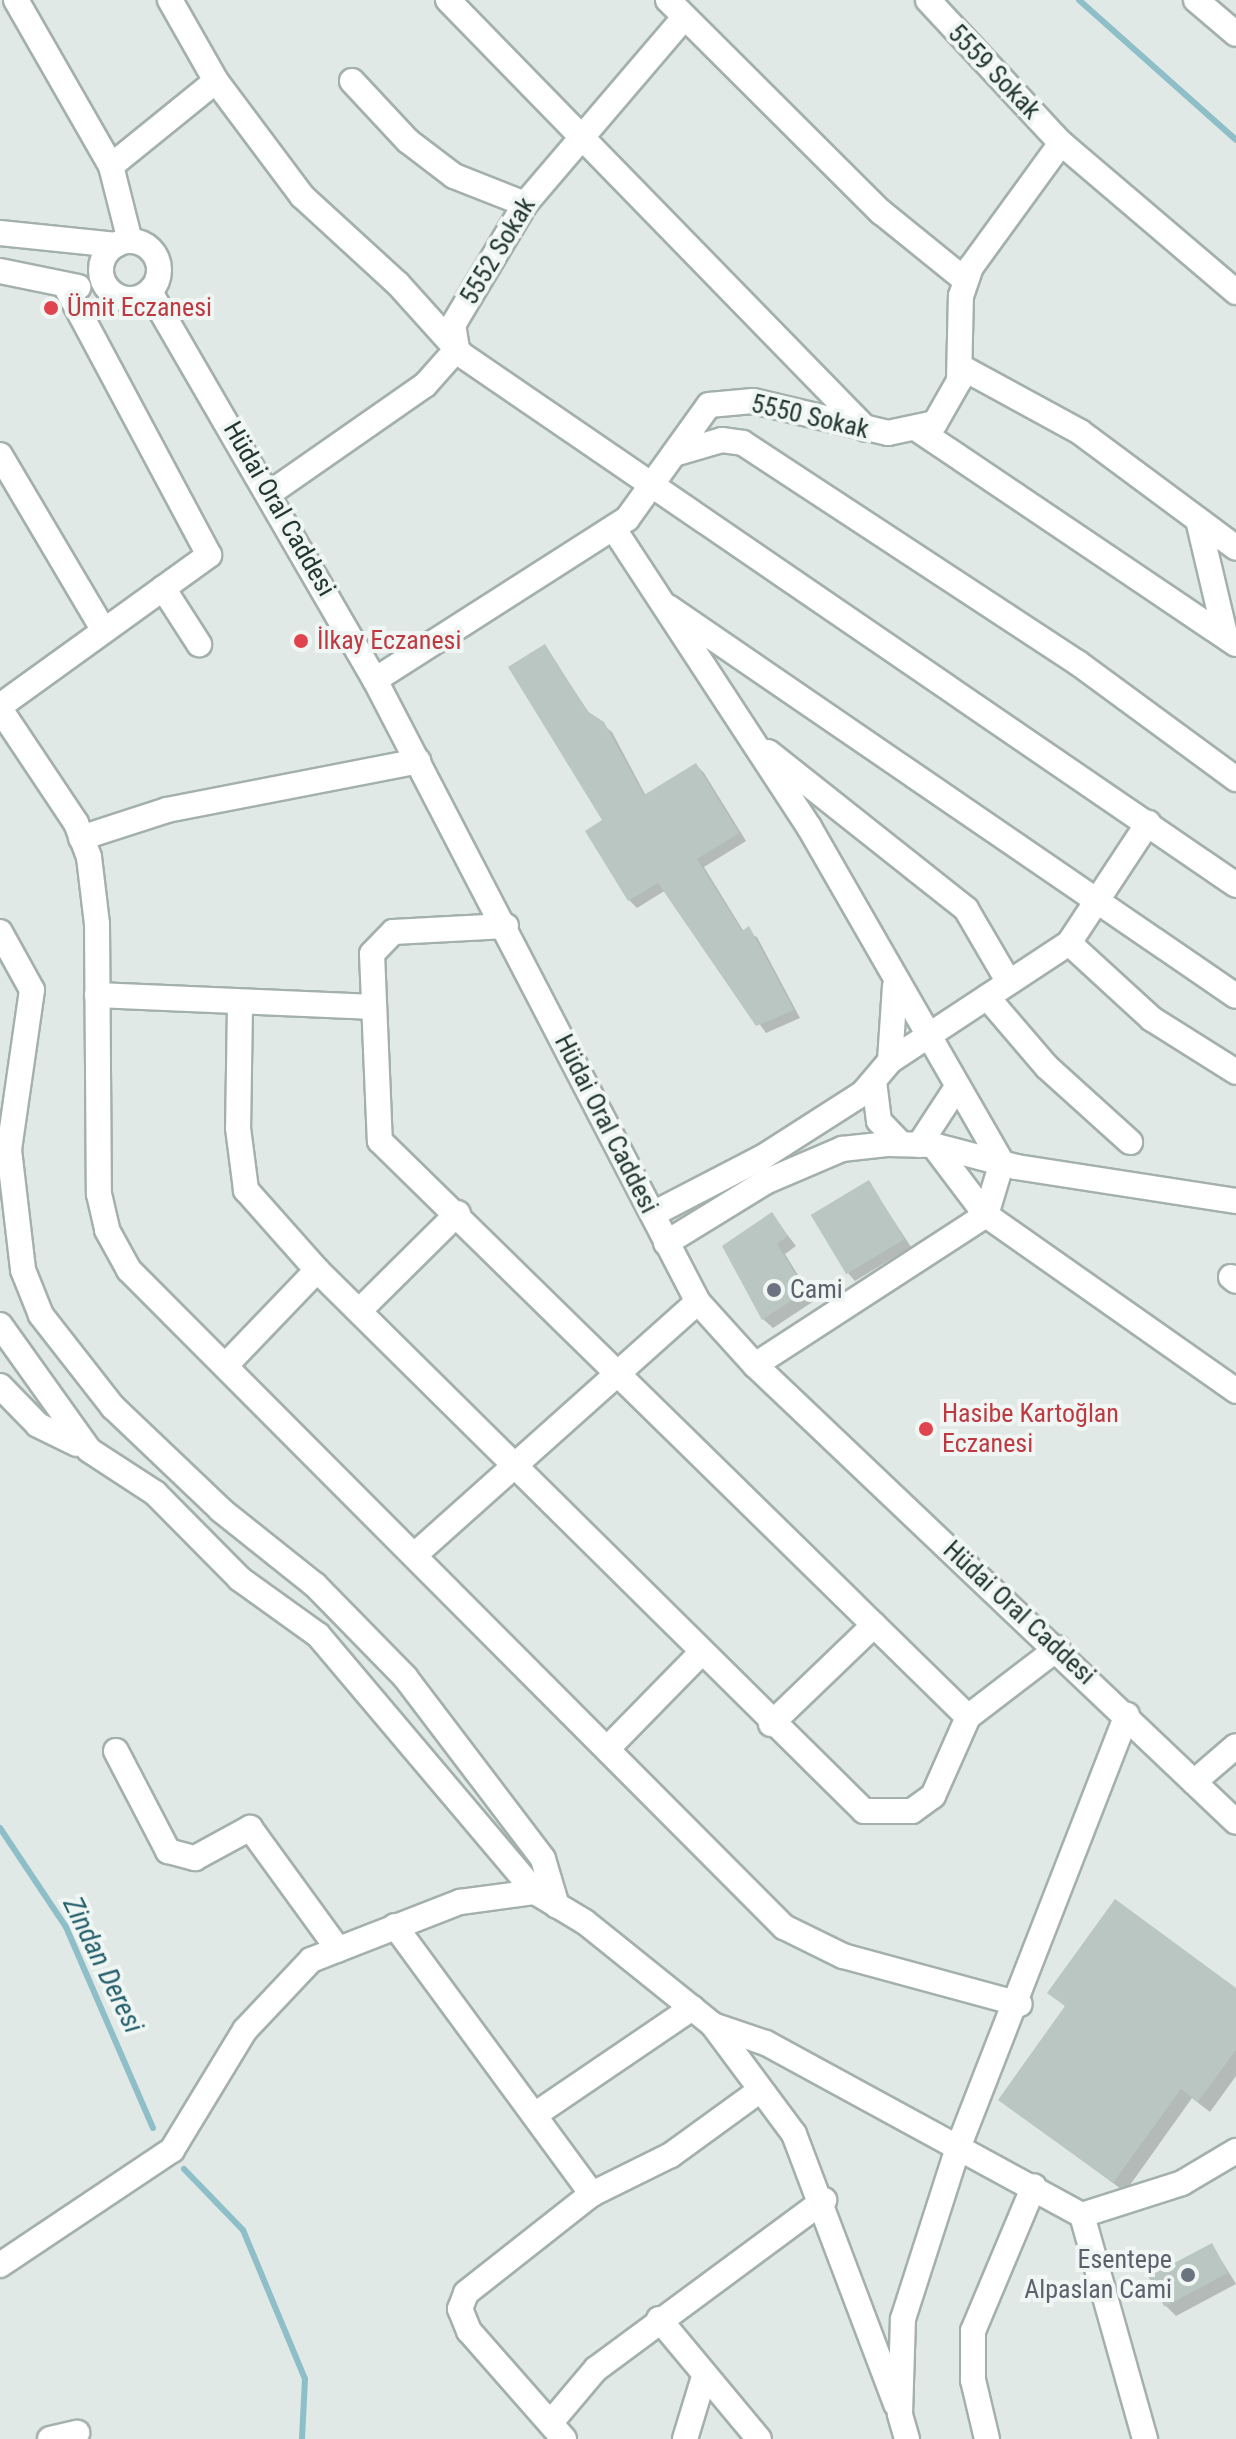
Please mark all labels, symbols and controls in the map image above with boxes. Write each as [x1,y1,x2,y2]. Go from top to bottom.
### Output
street label: 5559 Sokak [941,18,1047,126]
street label: 5552 Sokak [454,192,542,310]
place label: Ümit Eczanesi [67,292,212,324]
marker: Ümit Eczanesi [42,299,60,317]
street label: 5550 Sokak [748,388,872,446]
street label: Hüdai Oral Caddesi [216,416,342,602]
place label: İlkay Eczanesi [317,625,461,657]
marker: İlkay Eczanesi [292,632,310,650]
street label: Hüdai Oral Caddesi [548,1029,664,1219]
place label: Cami [790,1274,843,1306]
marker: Cami [765,1281,783,1299]
place label: Hasibe Kartoğlan Eczanesi [942,1398,1119,1460]
marker: Hasibe Kartoğlan Eczanesi [917,1420,935,1438]
street label: Hüdai Oral Caddesi [937,1535,1101,1691]
water label: Zindan Deresi [56,1891,150,2039]
place label: Esentepe Alpaslan Cami [1024,2244,1172,2306]
marker: Esentepe Alpaslan Cami [1179,2266,1197,2284]

